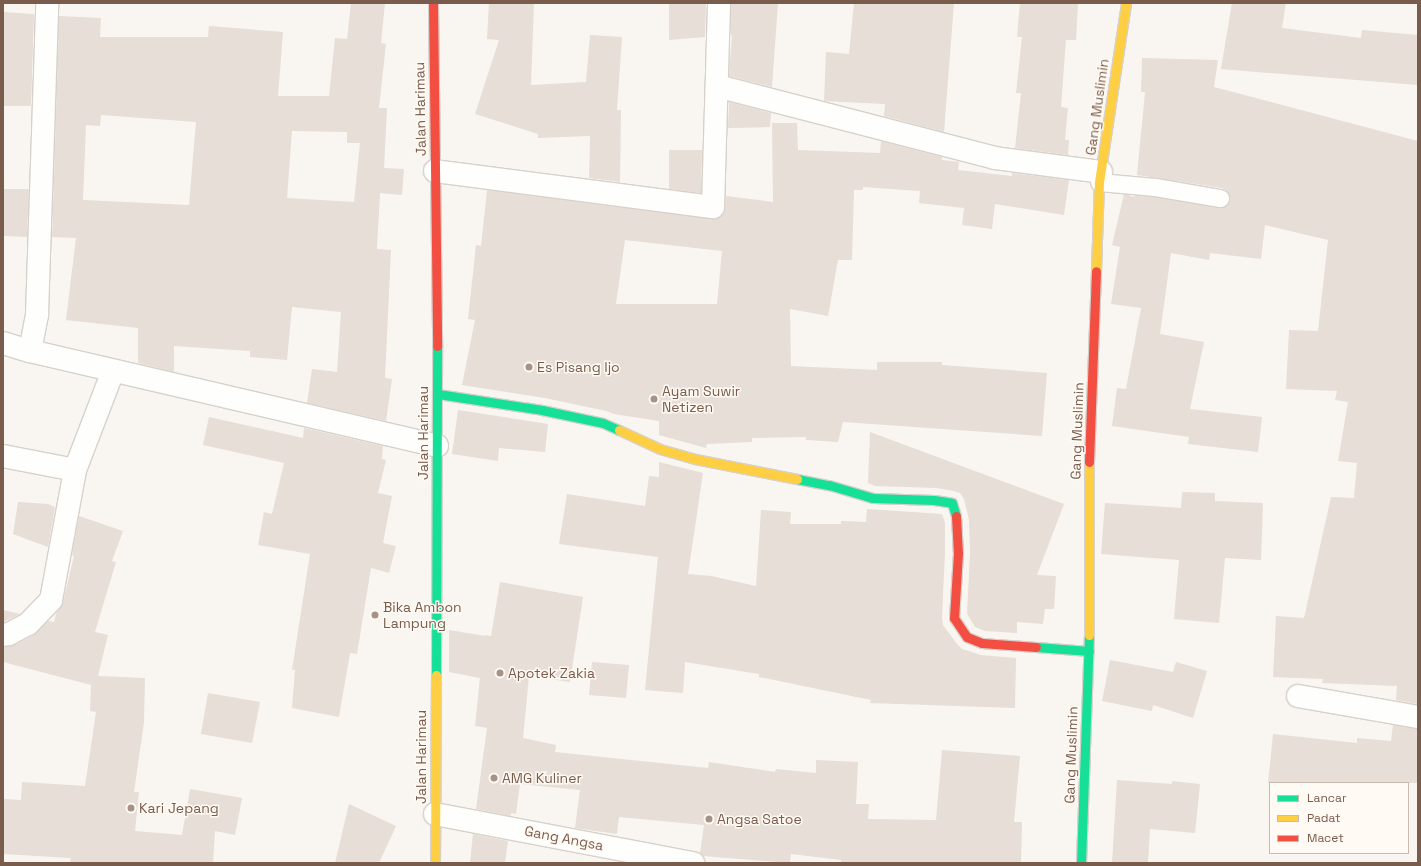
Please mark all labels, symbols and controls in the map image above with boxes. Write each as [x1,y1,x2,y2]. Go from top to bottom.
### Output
street label: Gang Muslimin [1082,58,1112,156]
street label: Jalan Harimau [411,62,429,156]
place label: Es Pisang Ijo [537,359,620,375]
marker: Es Pisang Ijo [524,362,534,372]
street label: Gang Muslimin [1067,382,1087,480]
place label: Ayam Suwir Netizen [662,383,740,416]
street label: Jalan Harimau [415,386,431,480]
marker: Ayam Suwir Netizen [649,394,659,404]
place label: Bika Ambon Lampung [383,599,462,632]
marker: Bika Ambon Lampung [370,610,380,620]
place label: Apotek Zakia [508,665,595,681]
marker: Apotek Zakia [495,668,505,678]
street label: Gang Muslimin [1061,706,1081,804]
street label: Jalan Harimau [413,710,429,804]
place label: AMG Kuliner [502,770,582,786]
marker: AMG Kuliner [489,773,499,783]
legend [1269,782,1409,854]
text: Lancar [1307,790,1346,806]
place label: Kari Jepang [139,800,219,816]
marker: Kari Jepang [126,803,136,813]
text: Padat [1307,810,1341,826]
place label: Angsa Satoe [717,811,802,827]
marker: Angsa Satoe [704,814,714,824]
street label: Gang Angsa [523,822,605,854]
text: Macet [1307,830,1344,846]

